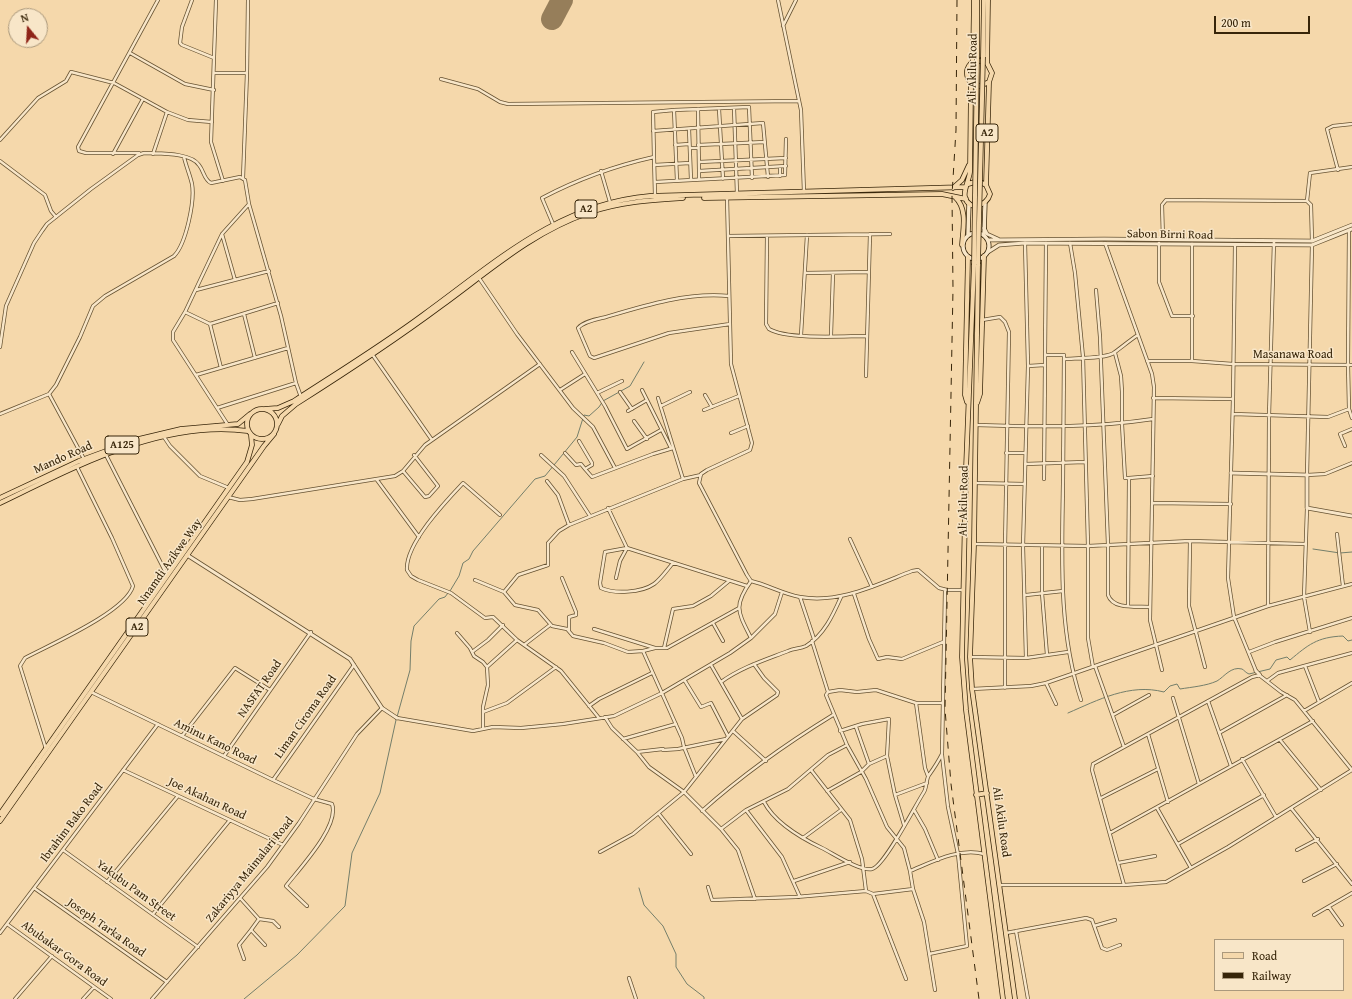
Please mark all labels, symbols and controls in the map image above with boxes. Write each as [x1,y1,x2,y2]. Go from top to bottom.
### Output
north arrow [8,8,48,48]
scale bar [1216,8,1312,34]
text: N [19,9,31,26]
text: 200 m [1221,14,1251,31]
street label: Ali Akilu Road [965,33,981,105]
road number: A2 [976,124,998,142]
road number: A2 [575,200,597,218]
street label: Sabon Birni Road [1127,227,1213,243]
street label: Masanawa Road [1253,348,1333,362]
road number: A125 [105,436,139,454]
street label: Mando Road [32,439,94,477]
street label: Ali Akilu Road [956,465,972,537]
street label: Nnamdi Azikwe Way [135,516,205,608]
road number: A2 [126,618,148,636]
street label: NASFAT Road [235,657,285,721]
street label: Liman Ciroma Road [272,673,340,761]
street label: Aminu Kano Road [172,716,258,768]
street label: Joe Akahan Road [166,775,248,823]
street label: Ibrahim Bako Road [38,781,106,865]
street label: Ali Akilu Road [989,786,1013,858]
street label: Zakariyya Maimalari Road [203,814,297,926]
street label: Yakubu Pam Street [93,857,179,925]
street label: Joseph Tarka Road [64,896,148,960]
street label: Abubakar Gora Road [18,918,110,990]
legend [1214,939,1344,991]
text: Road [1252,947,1277,964]
text: Railway [1252,967,1291,984]

